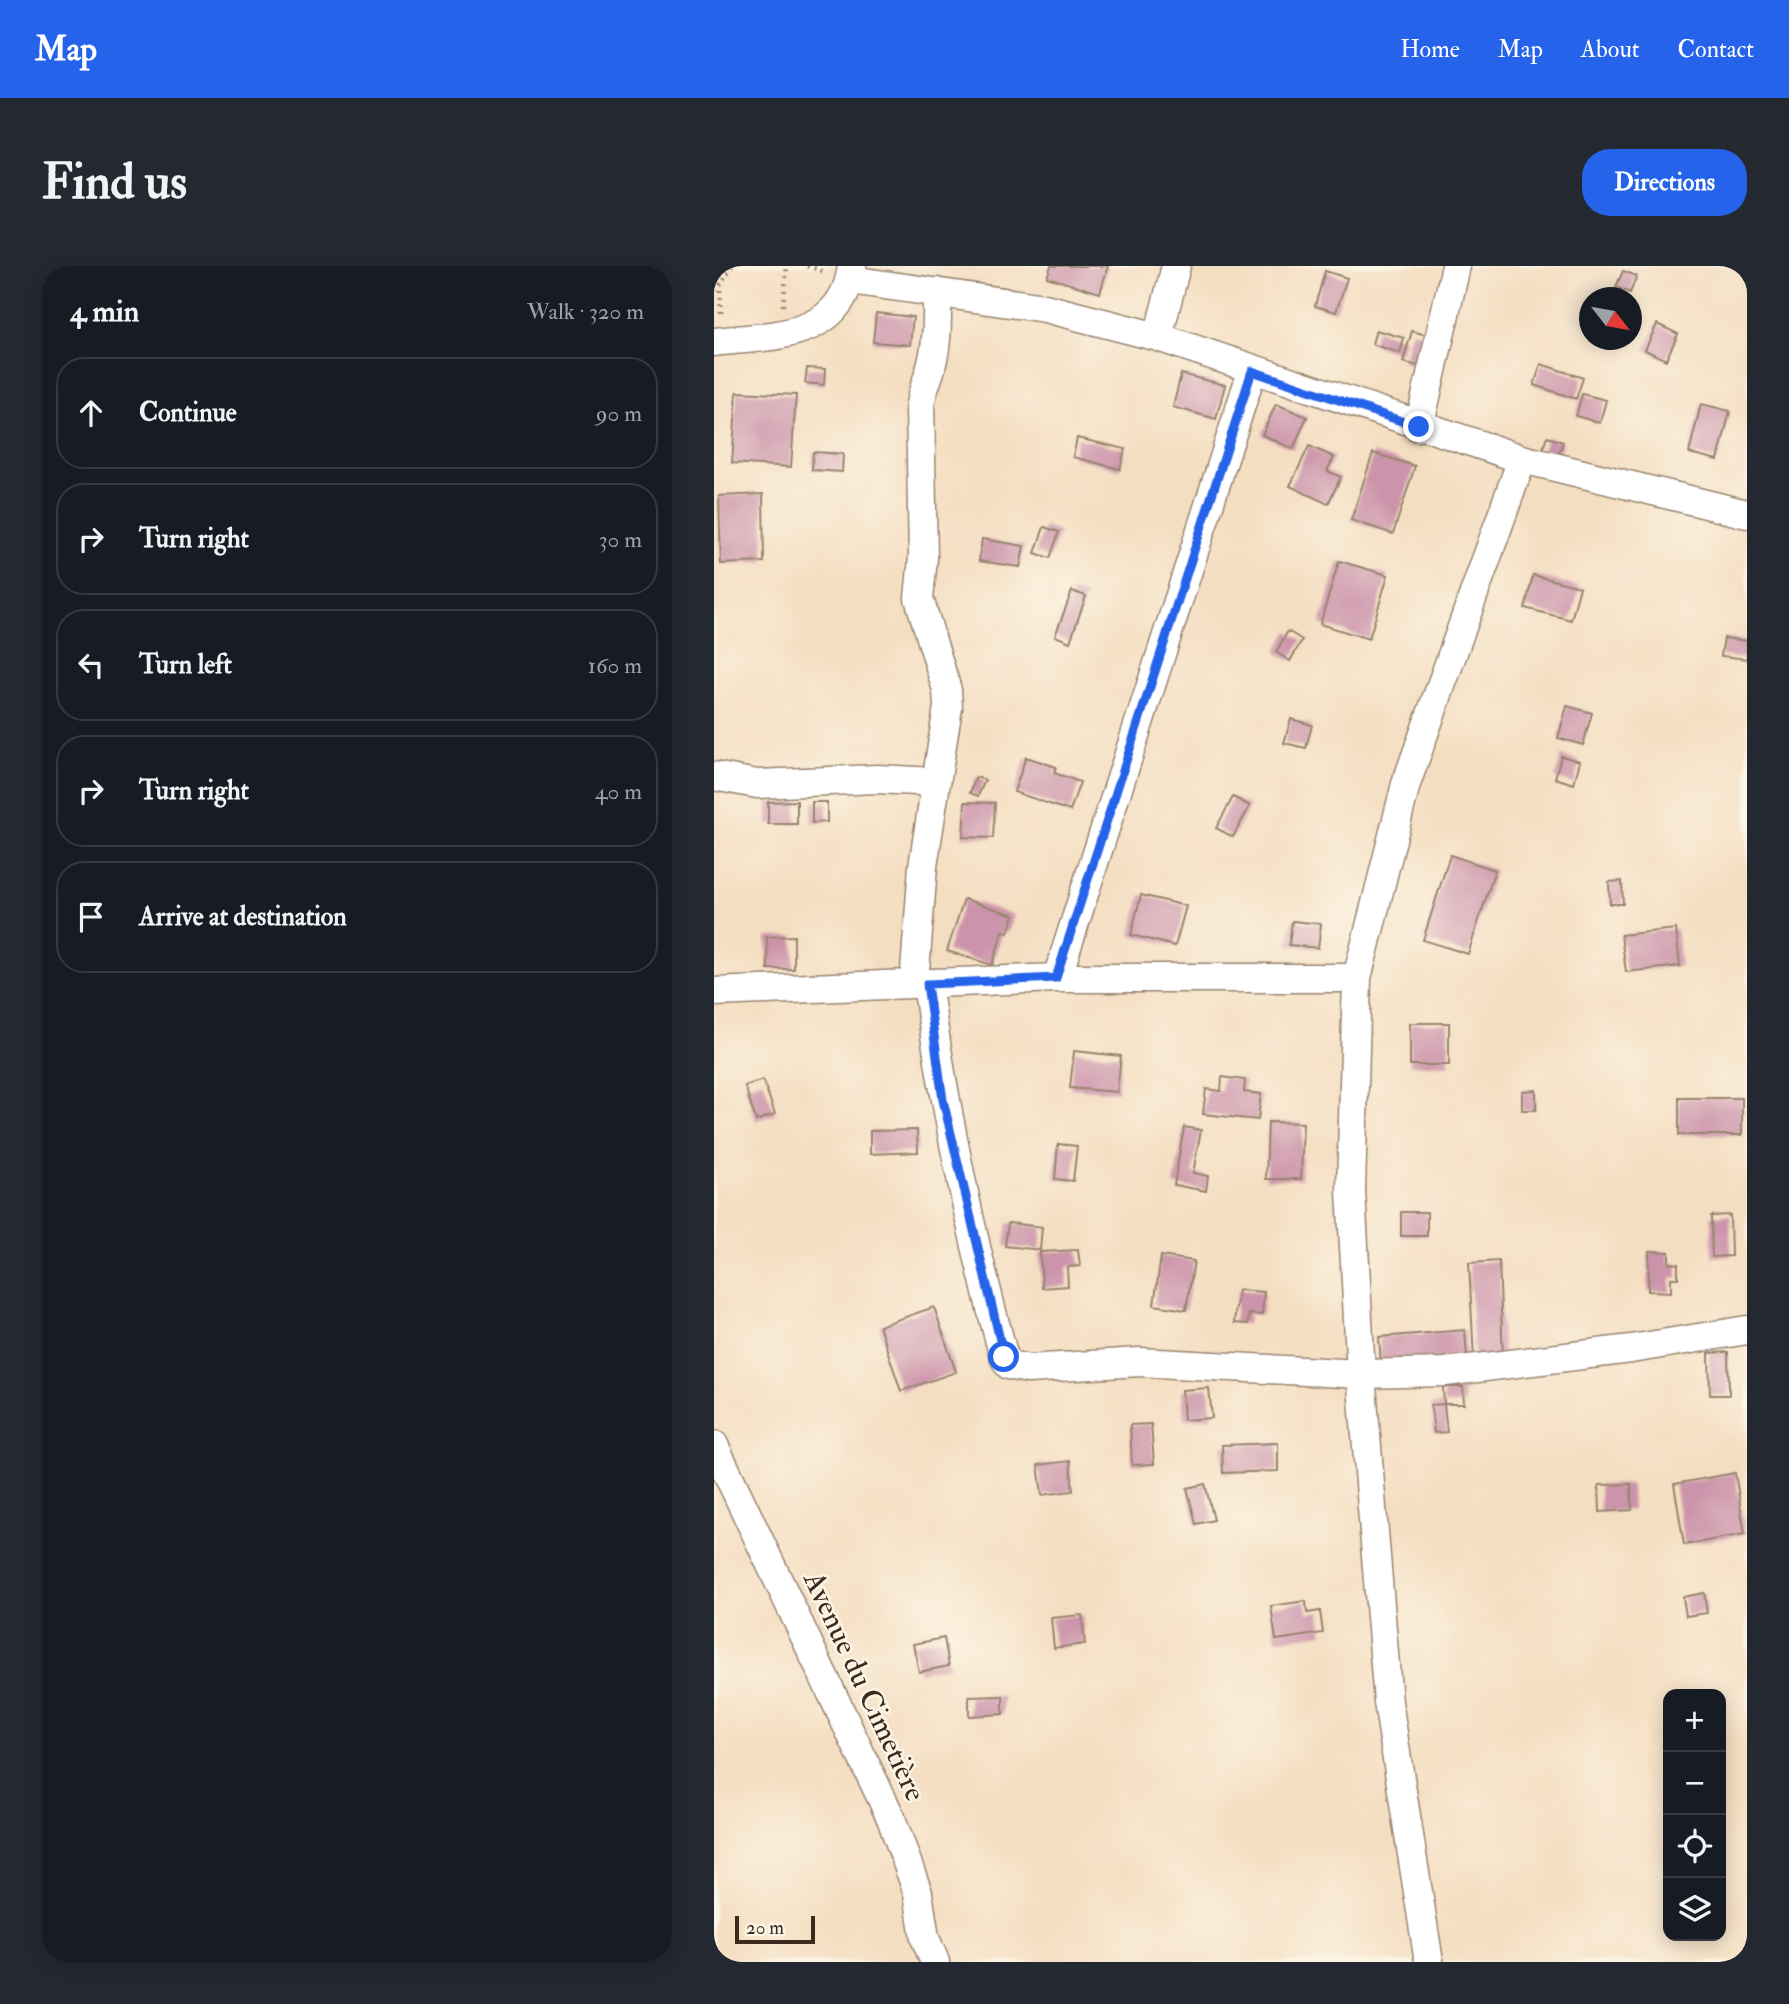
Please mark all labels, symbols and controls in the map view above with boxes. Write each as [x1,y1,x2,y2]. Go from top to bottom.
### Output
text: Map [35,29,97,70]
text: Home [1400,34,1460,65]
text: Map [1498,34,1543,65]
text: About [1581,34,1640,65]
text: Contact [1678,34,1754,65]
button: Directions [1582,149,1747,216]
text: Find us [42,152,187,213]
north arrow [1579,287,1642,350]
text: 4 min [70,293,139,330]
text: Walk · 320 m [527,297,644,326]
icon: ahead [72,394,110,432]
text: Continue [139,397,237,429]
text: 90 m [596,399,642,428]
route end [1403,411,1434,442]
icon: right [72,520,110,558]
text: Turn right [139,523,249,555]
text: 30 m [599,525,642,554]
icon: left [72,646,110,684]
text: Turn left [139,649,232,681]
text: 160 m [588,651,642,680]
icon: right [72,772,110,810]
text: Turn right [139,775,249,807]
text: 40 m [595,777,642,806]
icon: arrive [72,898,110,936]
text: Arrive at destination [139,901,347,933]
route start [988,1341,1019,1372]
street label: Avenue du Cimetière [795,1565,934,1807]
map controls [1663,1689,1726,1941]
button: + [1663,1689,1726,1752]
button: − [1663,1752,1726,1815]
button: locate [1663,1815,1726,1878]
button: layers [1663,1878,1726,1941]
scale bar [735,1913,816,1945]
text: 20 m [746,1916,784,1940]

